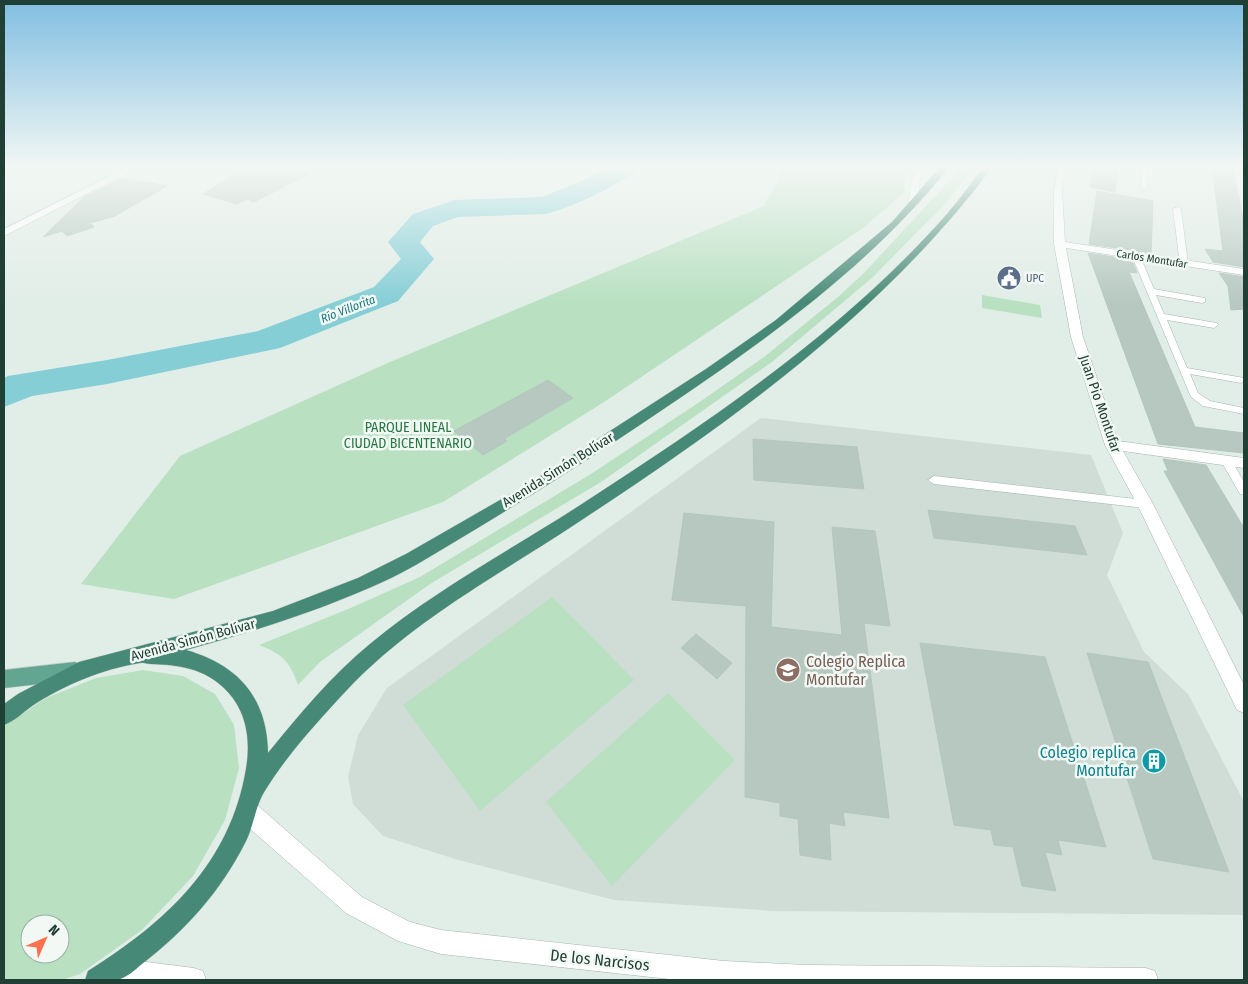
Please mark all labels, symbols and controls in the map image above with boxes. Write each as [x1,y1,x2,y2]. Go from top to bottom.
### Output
street label: Carlos Montufar [1116,247,1189,271]
public building icon: UPC [996,265,1022,291]
place label: UPC [1026,272,1044,285]
water label: Río Villorita [319,292,377,326]
street label: Juan Pio Montufar [1075,353,1125,455]
park label: PARQUE LINEAL CIUDAD BICENTENARIO [344,419,472,452]
street label: Avenida Simón Bolívar [499,429,617,511]
street label: Avenida Simón Bolívar [129,615,257,665]
place label: Colegio Replica Montufar [806,652,906,689]
school or university icon: Colegio Replica Montufar [775,657,801,683]
place label: Colegio replica Montufar [1040,743,1136,780]
building icon: Colegio replica Montufar [1141,748,1167,774]
north arrow [20,914,70,964]
text: N [45,921,63,939]
street label: De los Narcisos [549,945,651,975]

